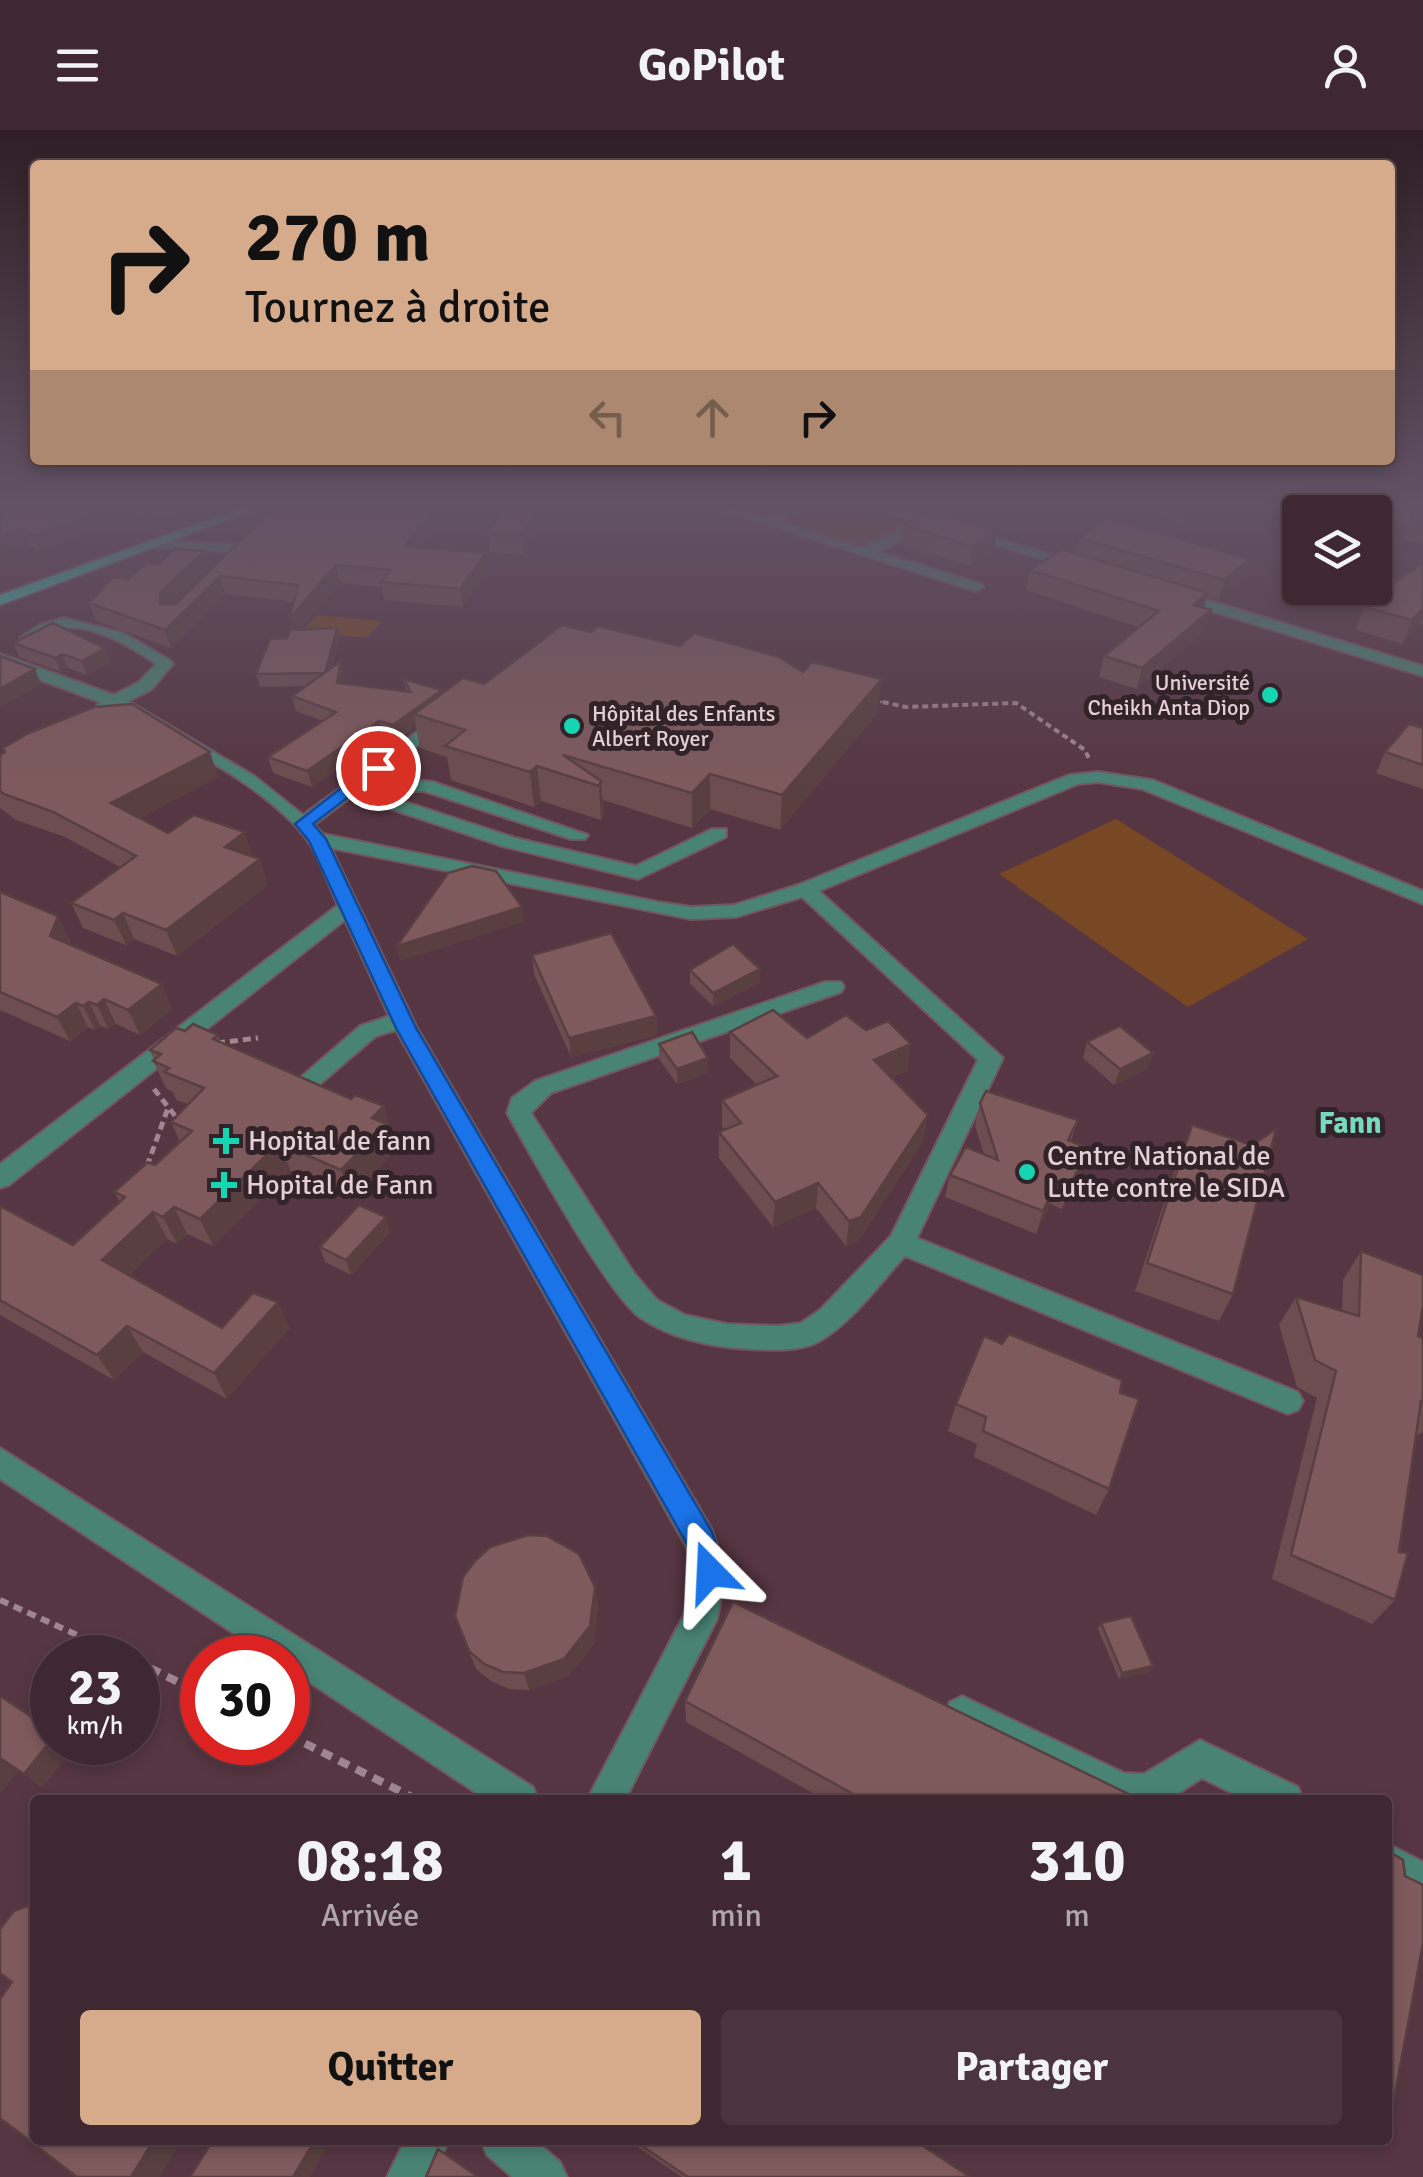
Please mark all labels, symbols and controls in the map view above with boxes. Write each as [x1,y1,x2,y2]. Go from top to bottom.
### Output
icon: menu [50,38,105,93]
text: GoPilot [638,38,785,93]
icon: person [1318,38,1373,93]
text: 270 m [245,194,430,280]
icon: right [80,200,210,330]
text: Tournez à droite [245,280,551,335]
icon: left [580,390,635,445]
icon: ahead [685,390,740,445]
icon: right [790,390,845,445]
map controls [1282,495,1392,605]
button: layers [1282,495,1392,605]
place label: Université Cheikh Anta Diop [1087,669,1250,721]
marker: Université Cheikh Anta Diop [1259,684,1281,706]
place label: Hôpital des Enfants Albert Royer [592,700,775,752]
marker: Hôpital des Enfants Albert Royer [561,715,583,737]
pin [336,726,421,811]
icon: arrive [351,741,406,796]
district label: Fann [1318,1105,1382,1142]
place label: Hopital de fann [248,1124,431,1158]
marker: Hopital de fann [213,1128,239,1154]
place label: Centre National de Lutte contre le SIDA [1047,1139,1285,1205]
marker: Centre National de Lutte contre le SIDA [1016,1161,1038,1183]
place label: Hopital de Fann [246,1168,434,1202]
marker: Hopital de Fann [211,1172,237,1198]
position arrow [658,1520,762,1624]
speed limit sign: 30 [180,1635,310,1765]
text: 23 [68,1657,122,1719]
text: km/h [67,1710,123,1741]
text: 08:18 [296,1824,444,1898]
text: 1 [720,1824,752,1898]
text: 310 [1028,1824,1126,1898]
text: Arrivée [321,1896,419,1935]
text: min [710,1896,762,1935]
text: m [1064,1896,1090,1935]
button: Quitter [80,2010,701,2125]
button: Partager [721,2010,1342,2125]

